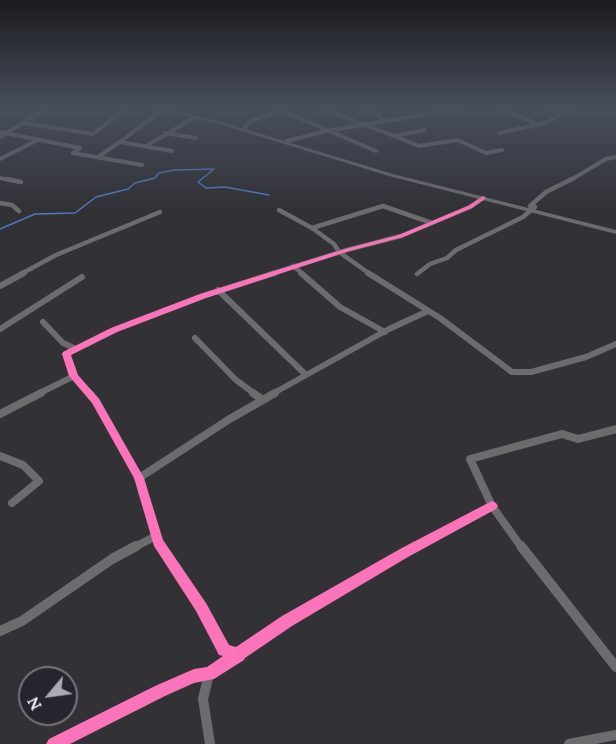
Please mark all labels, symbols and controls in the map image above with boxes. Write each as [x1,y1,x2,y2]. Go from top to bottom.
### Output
north arrow [18,666,78,726]
text: N [22,693,46,714]

